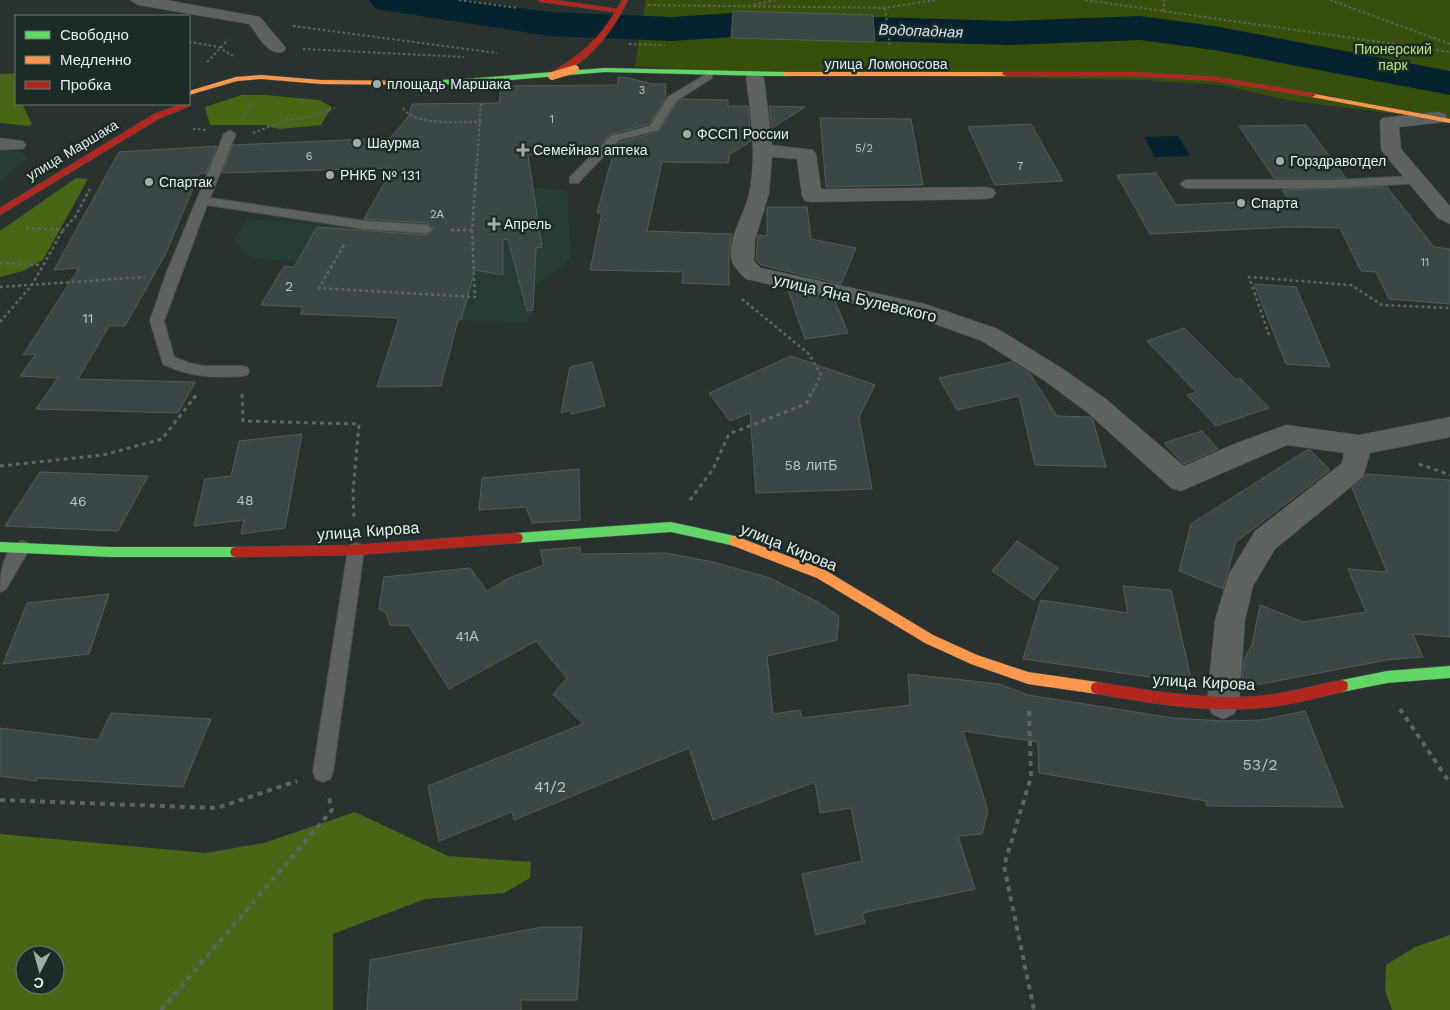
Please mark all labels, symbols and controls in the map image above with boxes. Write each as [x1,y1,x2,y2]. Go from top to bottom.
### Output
legend [15,15,190,105]
water label: Водопадная [878,21,964,41]
text: Свободно [60,26,129,44]
park label: Пионерский парк [1354,41,1432,73]
text: Медленно [60,51,131,69]
street label: улица Ломоносова [824,56,948,72]
text: Пробка [60,76,112,94]
place label: площадь Маршака [387,76,511,92]
marker: площадь Маршака [371,78,383,90]
house number: 3 [639,84,645,97]
house number: 1 [550,113,554,126]
street label: улица Маршака [23,116,121,184]
place label: ФССП России [697,126,789,142]
marker: ФССП России [681,128,693,140]
place label: Шаурма [367,135,420,151]
marker: Шаурма [351,137,363,149]
place label: Семейная аптека [533,142,648,158]
house number: 5/2 [855,142,873,155]
marker: Семейная аптека [517,144,529,156]
house number: 6 [306,150,313,163]
place label: Горздравотдел [1290,153,1386,169]
marker: Горздравотдел [1274,155,1286,167]
house number: 7 [1017,160,1023,173]
place label: РНКБ № 131 [340,167,420,183]
marker: РНКБ № 131 [324,169,336,181]
place label: Спартак [159,174,213,190]
marker: Спартак [143,176,155,188]
place label: Спарта [1251,195,1298,211]
marker: Спарта [1235,197,1247,209]
house number: 2А [430,208,445,221]
place label: Апрель [504,216,552,232]
marker: Апрель [488,218,500,230]
house number: 11 [1421,256,1429,269]
street label: улица Яна Булевского [772,270,939,326]
house number: 2 [285,278,293,294]
house number: 11 [83,310,93,326]
house number: 58 литБ [784,457,838,473]
house number: 48 [236,492,254,508]
house number: 46 [69,493,87,509]
street label: улица Кирова [316,518,420,544]
street label: улица Кирова [738,519,840,575]
house number: 41А [455,628,479,644]
street label: улица Кирова [1152,670,1256,694]
house number: 53/2 [1243,755,1277,774]
house number: 41/2 [534,777,566,796]
north arrow [15,945,65,995]
text: С [33,974,45,991]

